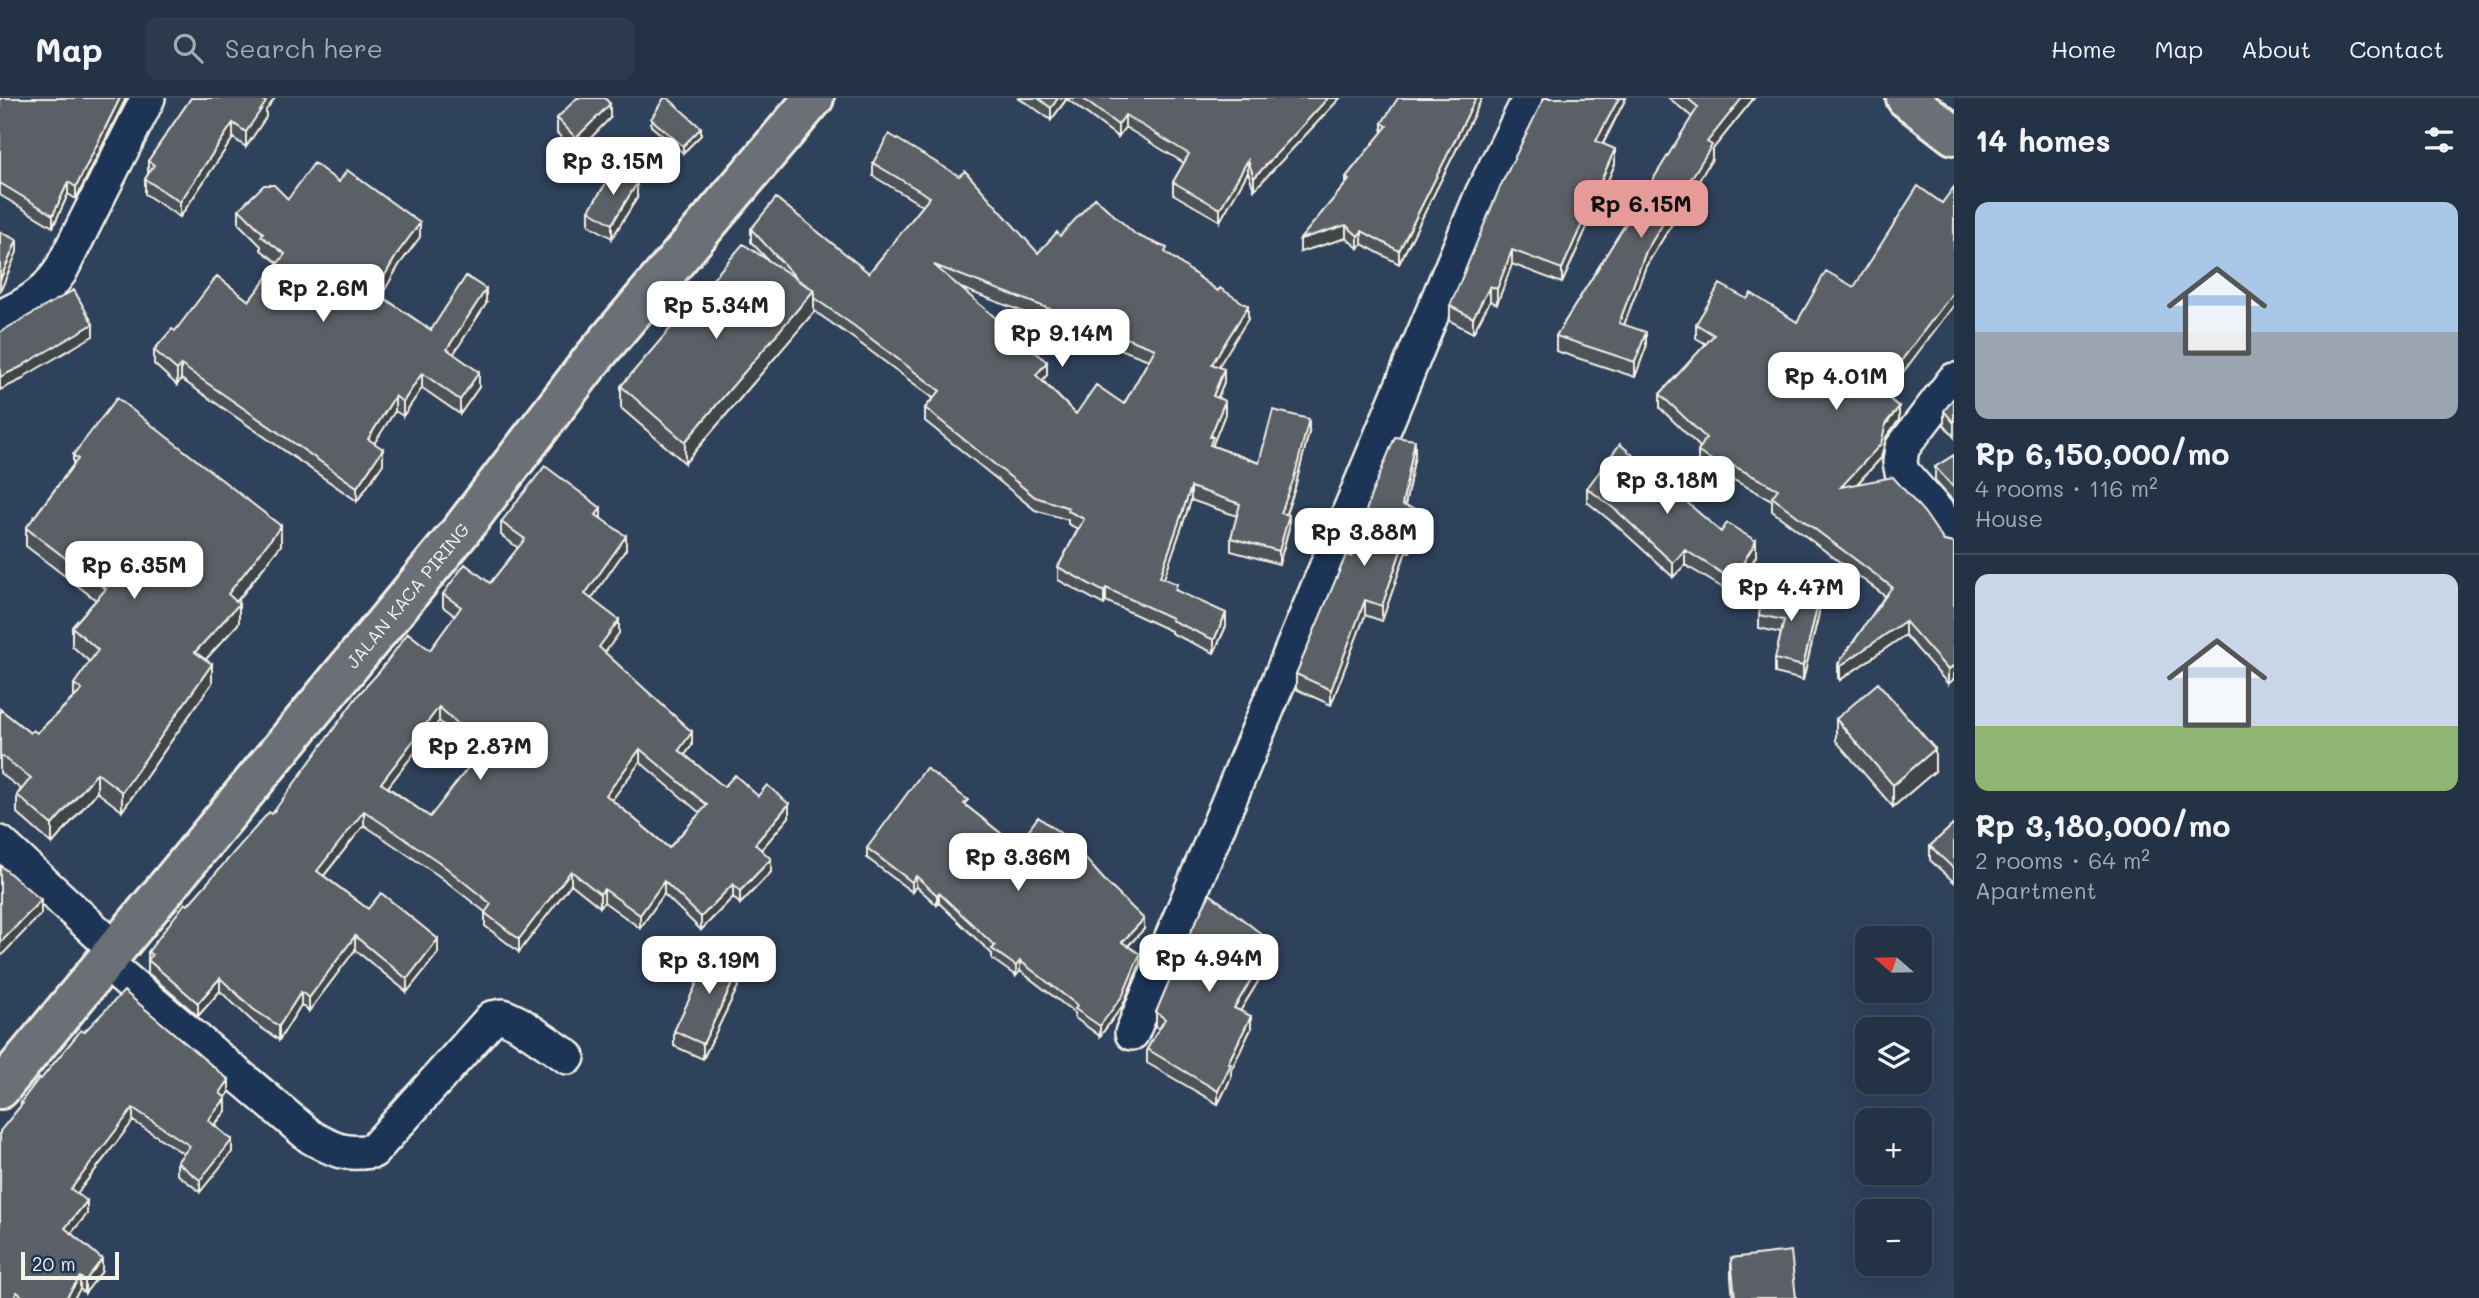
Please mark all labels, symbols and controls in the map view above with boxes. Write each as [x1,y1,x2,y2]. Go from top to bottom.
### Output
search box [145,17,635,80]
text: Map [35,27,103,70]
icon: search [169,29,207,67]
text: Search here [225,31,383,65]
text: Home [2051,33,2116,64]
text: Map [2154,33,2203,64]
text: About [2241,33,2311,64]
text: Contact [2349,33,2444,64]
text: 14 homes [1975,120,2111,160]
icon: filters [2420,121,2458,159]
pin: Rp 3.15M [541,138,685,197]
text: Rp 3.15M [562,145,664,175]
pin: Rp 6.15M [1569,180,1713,240]
text: Rp 6.15M [1590,188,1692,218]
icon: home [2154,248,2280,374]
pin: Rp 2.6M [258,264,388,324]
text: Rp 2.6M [277,272,369,302]
pin: Rp 5.34M [644,282,788,341]
text: Rp 5.34M [663,289,769,319]
pin: Rp 9.14M [990,310,1134,369]
text: Rp 9.14M [1011,317,1113,347]
pin: Rp 4.01M [1764,352,1908,412]
text: Rp 4.01M [1784,360,1888,390]
text: Rp 6,150,000/mo [1975,433,2230,473]
pin: Rp 3.18M [1595,456,1739,516]
text: Rp 3.18M [1616,464,1718,494]
text: 4 rooms · 116 m² [1975,473,2158,503]
text: House [1975,503,2043,533]
pin: Rp 3.88M [1292,508,1436,568]
text: Rp 3.88M [1311,516,1417,546]
street label: JALAN KACA PIRING [340,518,475,673]
pin: Rp 6.35M [62,542,206,601]
text: Rp 6.35M [81,549,187,579]
pin: Rp 4.47M [1719,564,1863,623]
text: Rp 4.47M [1738,571,1844,601]
icon: home [2154,620,2280,746]
pin: Rp 2.87M [408,722,552,782]
text: Rp 2.87M [428,730,532,760]
text: Rp 3,180,000/mo [1975,805,2230,845]
pin: Rp 3.36M [946,834,1090,893]
text: Rp 3.36M [965,841,1071,871]
text: 2 rooms · 64 m² [1975,845,2150,875]
text: Apartment [1975,875,2097,905]
north arrow [1855,926,1932,1003]
map controls [1855,926,1932,1276]
pin: Rp 4.94M [1137,934,1281,994]
pin: Rp 3.19M [637,936,781,996]
text: Rp 4.94M [1155,942,1263,972]
text: Rp 3.19M [658,944,760,974]
button: layers [1855,1017,1932,1094]
button: + [1855,1108,1932,1185]
button: − [1855,1199,1932,1276]
scale bar [21,1249,119,1281]
text: 20 m [32,1251,76,1276]

